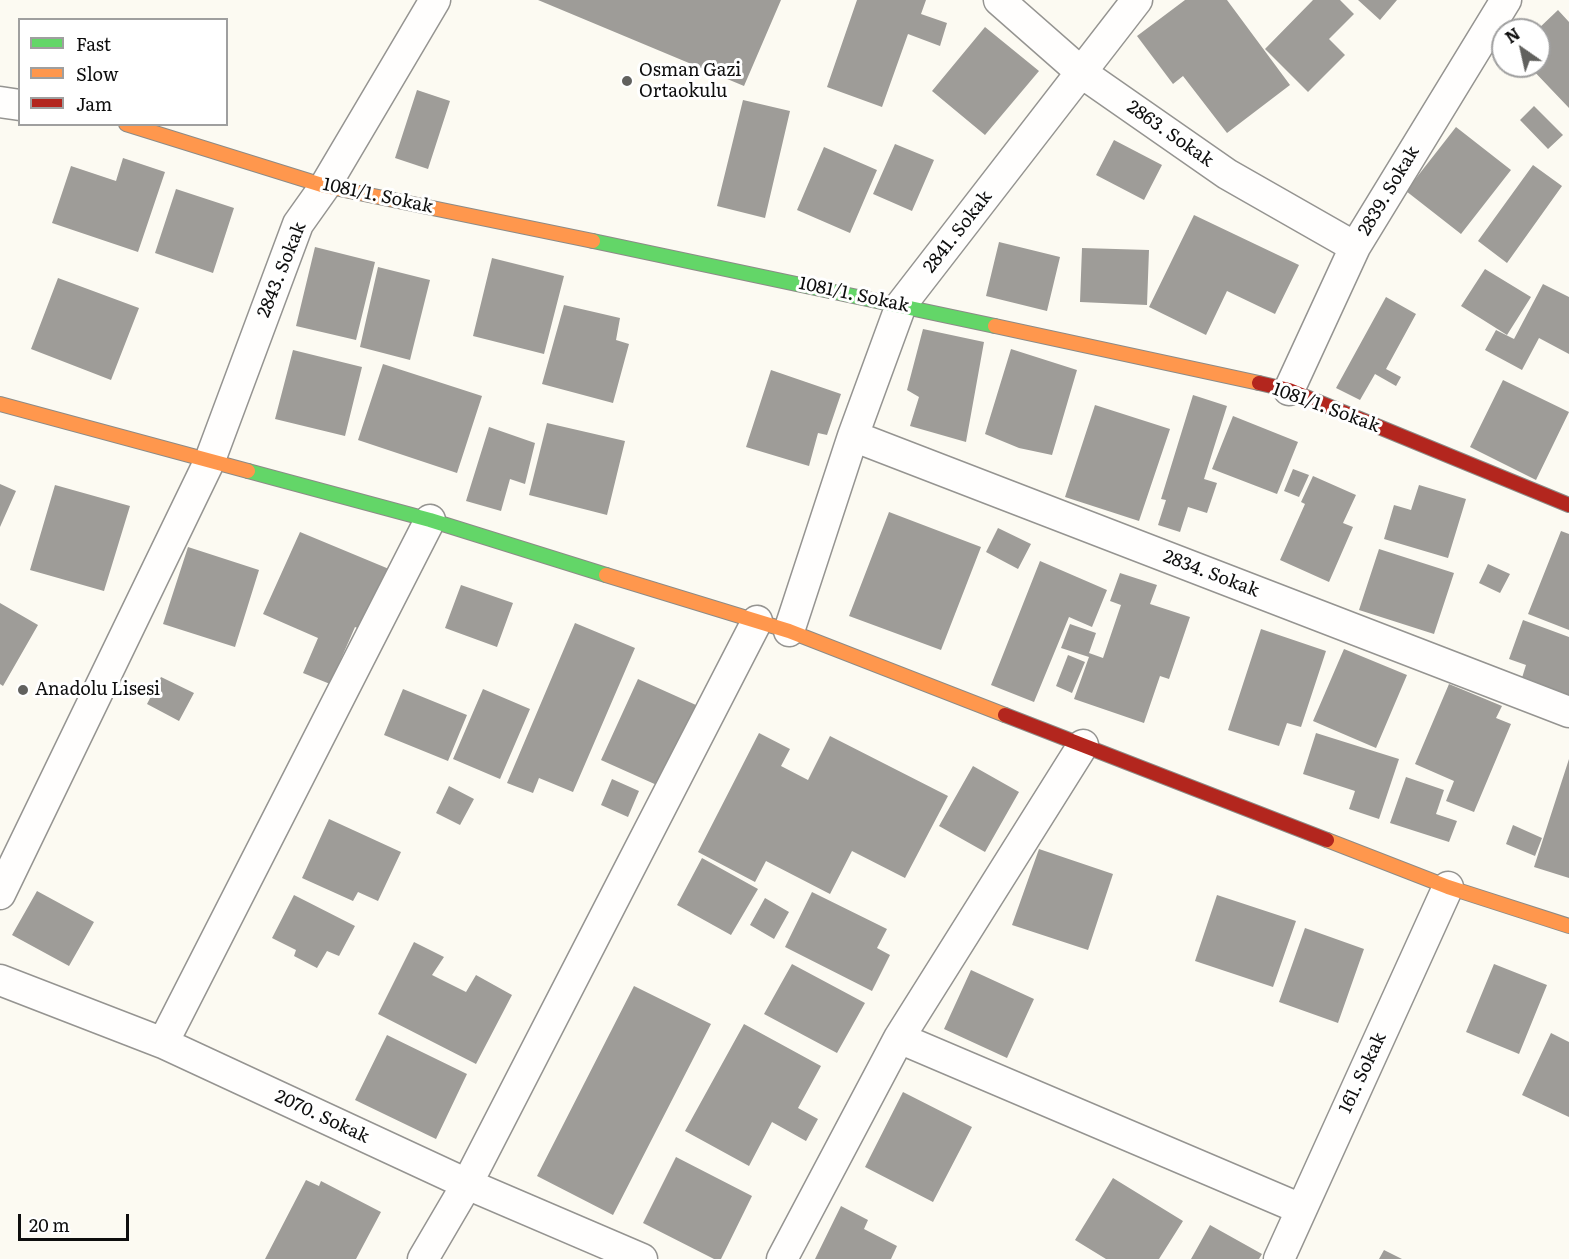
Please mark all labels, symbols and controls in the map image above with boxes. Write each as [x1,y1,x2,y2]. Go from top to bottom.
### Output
legend [18,18,228,126]
north arrow [1491,18,1551,78]
text: N [1500,21,1524,48]
text: Fast [76,30,111,57]
text: Slow [76,60,118,87]
place label: Osman Gazi Ortaokulu [639,60,741,103]
marker: Osman Gazi Ortaokulu [620,74,634,88]
text: Jam [76,90,112,117]
street label: 2863. Sokak [1123,96,1217,172]
street label: 2839. Sokak [1354,142,1424,240]
street label: 1081/1. Sokak [321,174,435,218]
street label: 2841. Sokak [919,187,997,277]
street label: 2843. Sokak [253,219,311,321]
street label: 1081/1. Sokak [797,273,911,317]
street label: 1081/1. Sokak [1270,379,1382,437]
street label: 2834. Sokak [1160,546,1262,602]
place label: Anadolu Lisesi [35,679,160,701]
marker: Anadolu Lisesi [16,683,30,697]
street label: 161. Sokak [1335,1029,1391,1117]
street label: 2070. Sokak [272,1086,372,1148]
scale bar [21,1202,132,1240]
text: 20 m [29,1211,70,1238]

